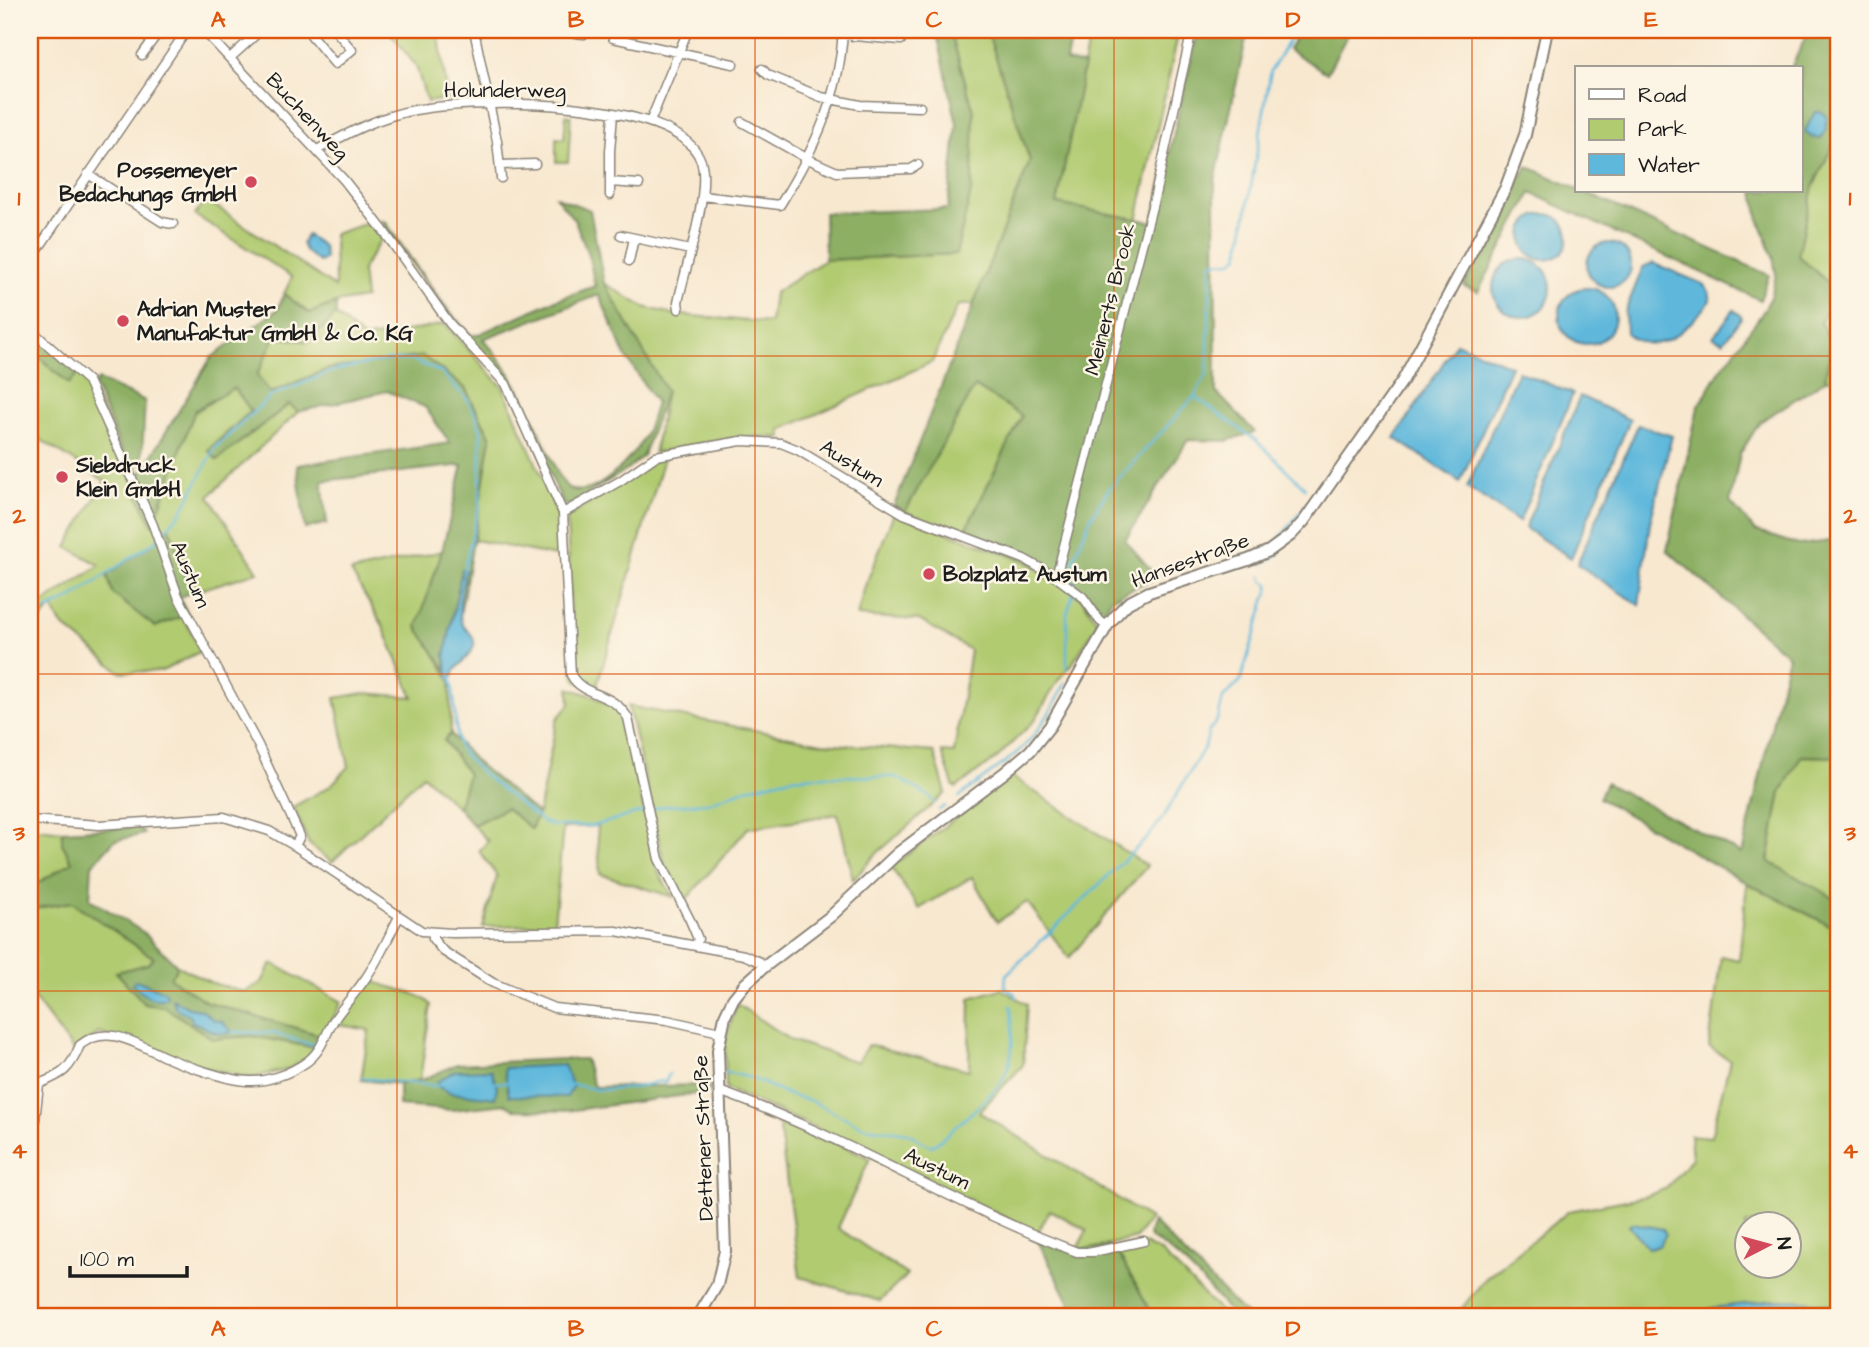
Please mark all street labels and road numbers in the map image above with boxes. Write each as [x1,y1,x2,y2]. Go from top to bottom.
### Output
street label: Buchenweg [258,66,356,168]
street label: Holunderweg [444,76,566,107]
street label: Meinerts Brook [1078,220,1143,378]
street label: Austum [814,433,890,495]
street label: Hansestraße [1127,526,1253,595]
street label: Austum [163,536,218,613]
street label: Dettener Straße [686,1055,721,1221]
street label: Austum [899,1140,975,1197]

